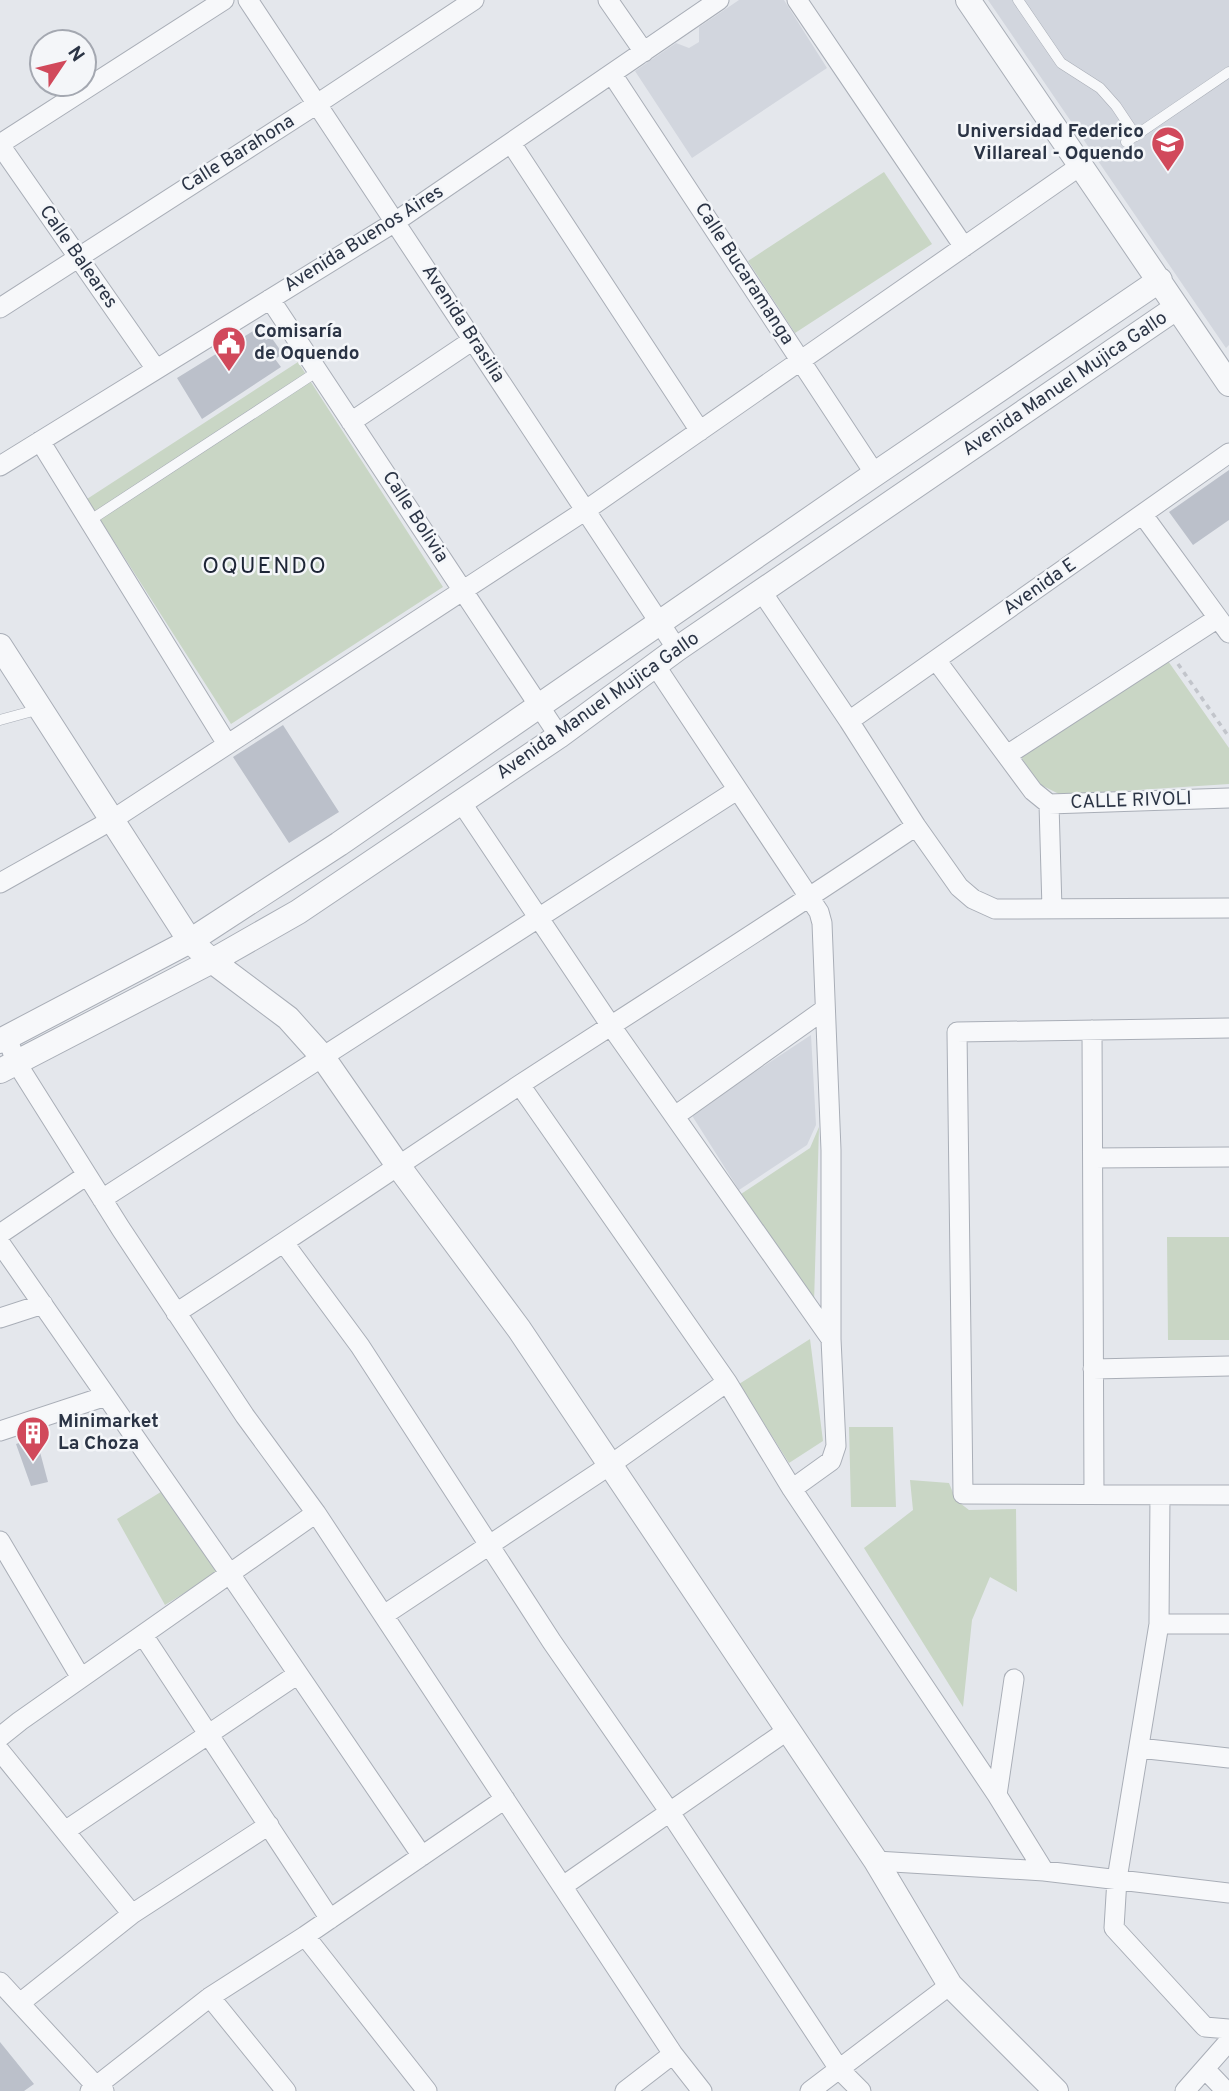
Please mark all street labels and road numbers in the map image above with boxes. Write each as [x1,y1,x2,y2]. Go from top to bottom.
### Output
street label: Calle Barahona [177,110,299,198]
street label: Avenida Buenos Aires [280,180,448,298]
street label: Calle Bucaramanga [689,198,799,350]
street label: Calle Baleares [34,201,122,313]
street label: Avenida Brasilia [416,261,510,387]
street label: Avenida Manuel Mujica Gallo [958,306,1172,462]
street label: Calle Bolivia [376,467,454,567]
street label: Avenida E [999,553,1081,621]
street label: Avenida Manuel Mujica Gallo [492,627,704,785]
street label: CALLE RIVOLI [1070,787,1192,815]

